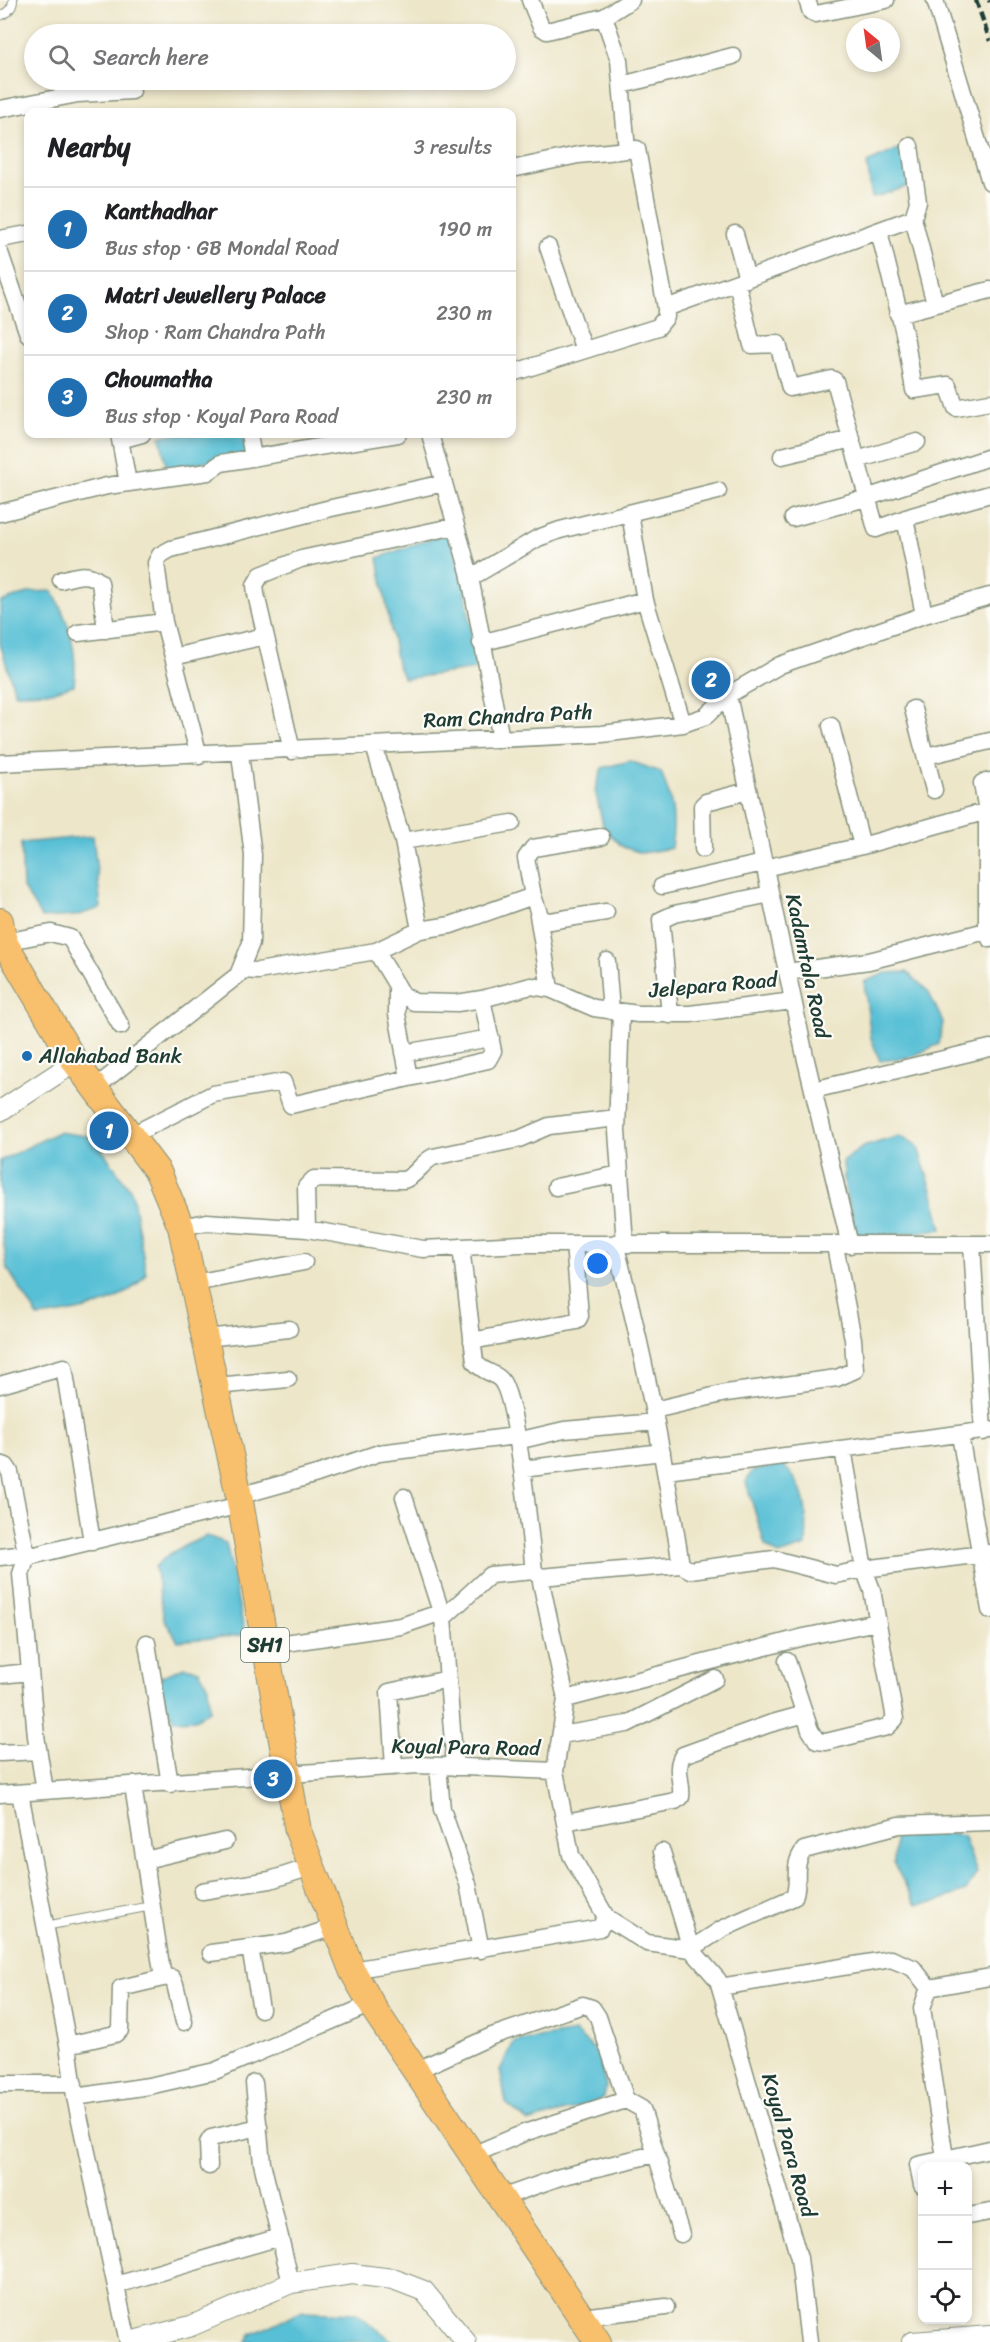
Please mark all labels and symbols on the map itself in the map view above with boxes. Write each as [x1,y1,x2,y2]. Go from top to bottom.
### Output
north arrow [846,18,900,72]
pin: 2 [692,658,730,702]
street label: Ram Chandra Path [422,693,594,739]
street label: Kadamtala Road [774,890,842,1044]
street label: Jelepara Road [646,960,781,1010]
place label: Allahabad Bank [38,1037,183,1075]
marker: Allahabad Bank [20,1049,34,1063]
pin: 1 [90,1108,128,1154]
your location [583,1249,612,1278]
road number: SH1 [241,1628,289,1662]
street label: Koyal Para Road [391,1727,543,1767]
pin: 3 [254,1756,292,1802]
street label: Koyal Para Road [750,2068,828,2224]

